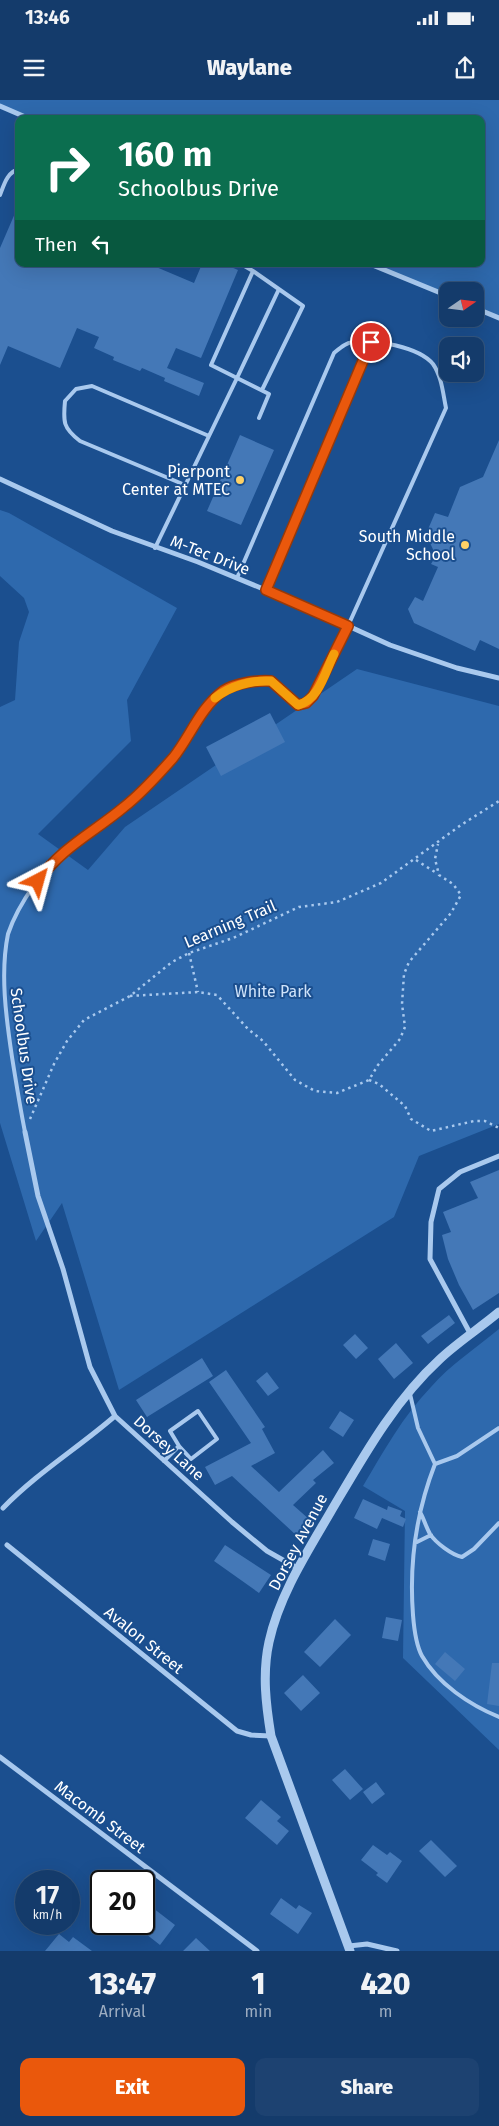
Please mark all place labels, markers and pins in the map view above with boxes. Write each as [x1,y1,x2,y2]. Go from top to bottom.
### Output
pin [350,321,392,363]
place label: Pierpont Center at MTEC [122,462,230,499]
marker: Pierpont Center at MTEC [234,474,246,486]
place label: South Middle School [359,527,455,564]
marker: South Middle School [459,539,471,551]

